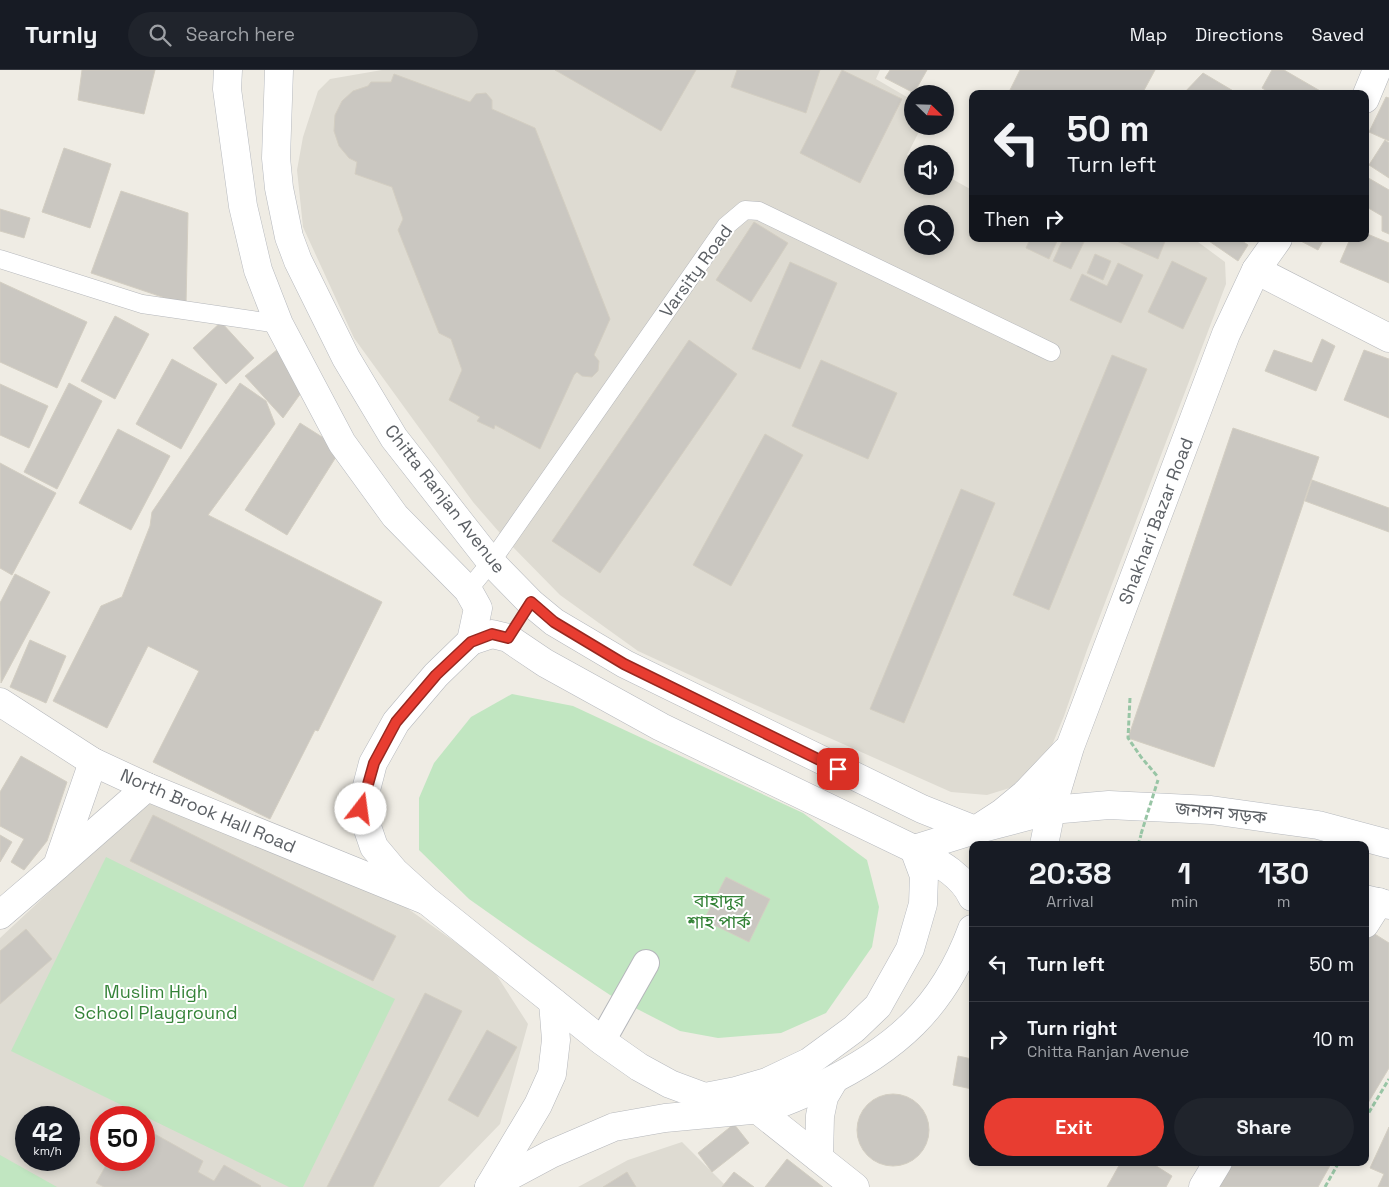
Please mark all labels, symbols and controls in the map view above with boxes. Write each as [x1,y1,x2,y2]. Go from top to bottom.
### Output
search box [128,12,478,57]
text: Turnly [25,19,98,50]
icon: search [146,21,174,49]
text: Search here [186,22,295,47]
text: Map [1130,23,1167,46]
text: Directions [1195,23,1284,46]
text: Saved [1312,23,1364,46]
north arrow [904,85,954,135]
map controls [904,85,954,255]
text: 50 m [1067,107,1149,151]
icon: left [984,110,1049,175]
button: sound [904,145,954,195]
text: Turn left [1067,150,1157,178]
button: search [904,205,954,255]
icon: right [1040,205,1068,233]
text: Then [984,207,1030,232]
street label: Varsity Road [654,220,737,322]
street label: Chitta Ranjan Avenue [380,420,511,578]
street label: Shakhari Bazar Road [1113,434,1198,607]
pin [817,748,859,790]
icon: arrive [824,755,852,783]
street label: North Brook Hall Road [117,763,299,858]
position arrow [334,782,386,834]
street label: জনসন সড়ক [1173,796,1268,829]
text: 20:38 [1029,854,1111,893]
text: 1 [1178,854,1191,893]
text: 130 [1258,854,1309,893]
park label: বাহাদুর শাহ পার্ক [686,889,751,933]
text: Arrival [1046,891,1094,912]
text: min [1171,891,1198,912]
text: m [1277,891,1291,912]
icon: left [984,950,1012,978]
text: Turn left [1027,952,1105,977]
text: 50 m [1309,952,1354,977]
park label: Muslim High School Playground [74,980,238,1024]
text: Turn right [1027,1016,1117,1041]
icon: right [984,1025,1012,1053]
text: 10 m [1313,1027,1354,1052]
text: Chitta Ranjan Avenue [1027,1041,1189,1062]
button: Exit [984,1098,1164,1156]
button: Share [1174,1098,1354,1156]
speed limit sign: 50 [90,1106,155,1171]
text: 42 [32,1116,63,1148]
text: km/h [33,1143,62,1159]

